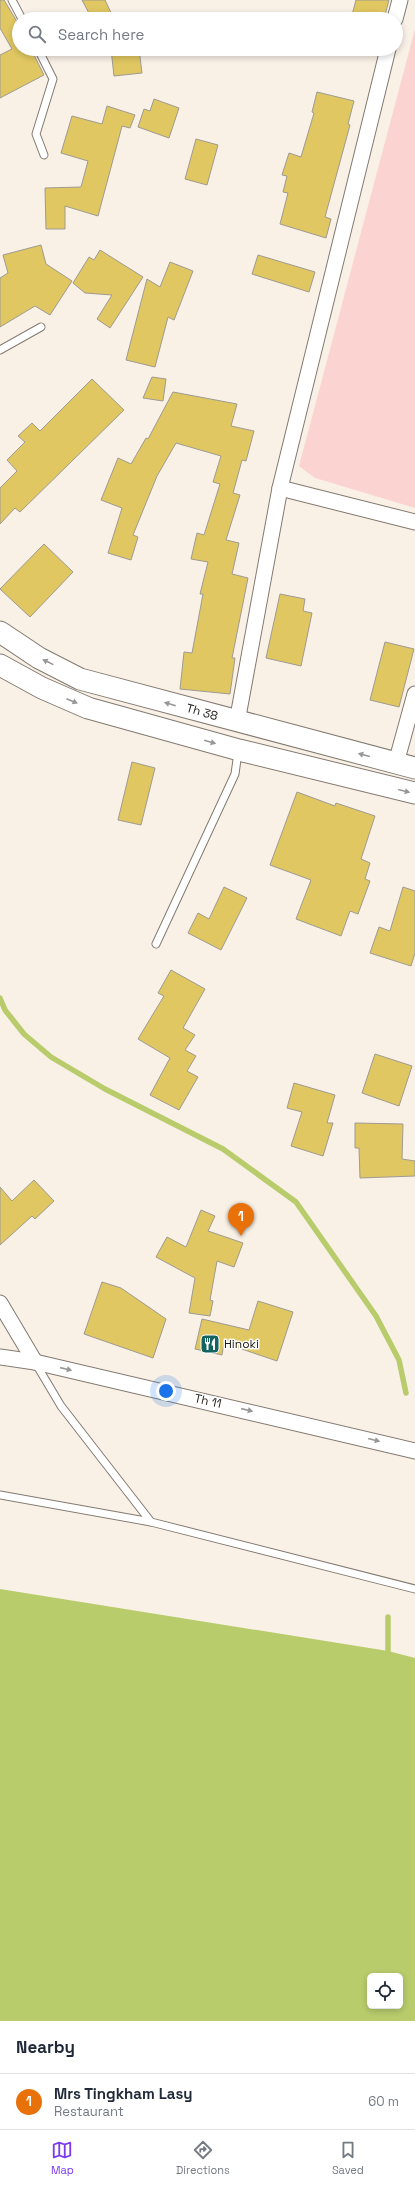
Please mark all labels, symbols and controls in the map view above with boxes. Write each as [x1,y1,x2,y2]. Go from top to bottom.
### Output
search box [12,12,403,56]
icon: search [26,23,48,45]
text: Search here [58,25,144,44]
one-way arrow [42,659,53,666]
one-way arrow [66,698,78,704]
one-way arrow [164,700,177,706]
street label: Th 38 [184,700,220,724]
one-way arrow [204,739,216,745]
one-way arrow [357,752,369,758]
one-way arrow [398,788,410,794]
pin: 1 [228,1203,254,1236]
restaurant icon: Hinoki [199,1333,221,1355]
place label: Hinoki [224,1336,259,1352]
one-way arrow [60,1366,72,1372]
your location [156,1381,176,1401]
street label: Th 11 [193,1390,223,1412]
one-way arrow [241,1408,253,1414]
one-way arrow [368,1437,380,1443]
map controls [367,1973,403,2009]
button: locate [367,1973,403,2009]
text: Nearby [16,2036,75,2058]
text: Mrs Tingkham Lasy [54,2084,192,2103]
text: 1 [26,2093,32,2110]
text: 60 m [368,2093,399,2110]
text: Restaurant [54,2103,124,2120]
tab: Map [51,2139,74,2177]
tab: Directions [176,2139,230,2177]
tab: Saved [332,2139,364,2177]

